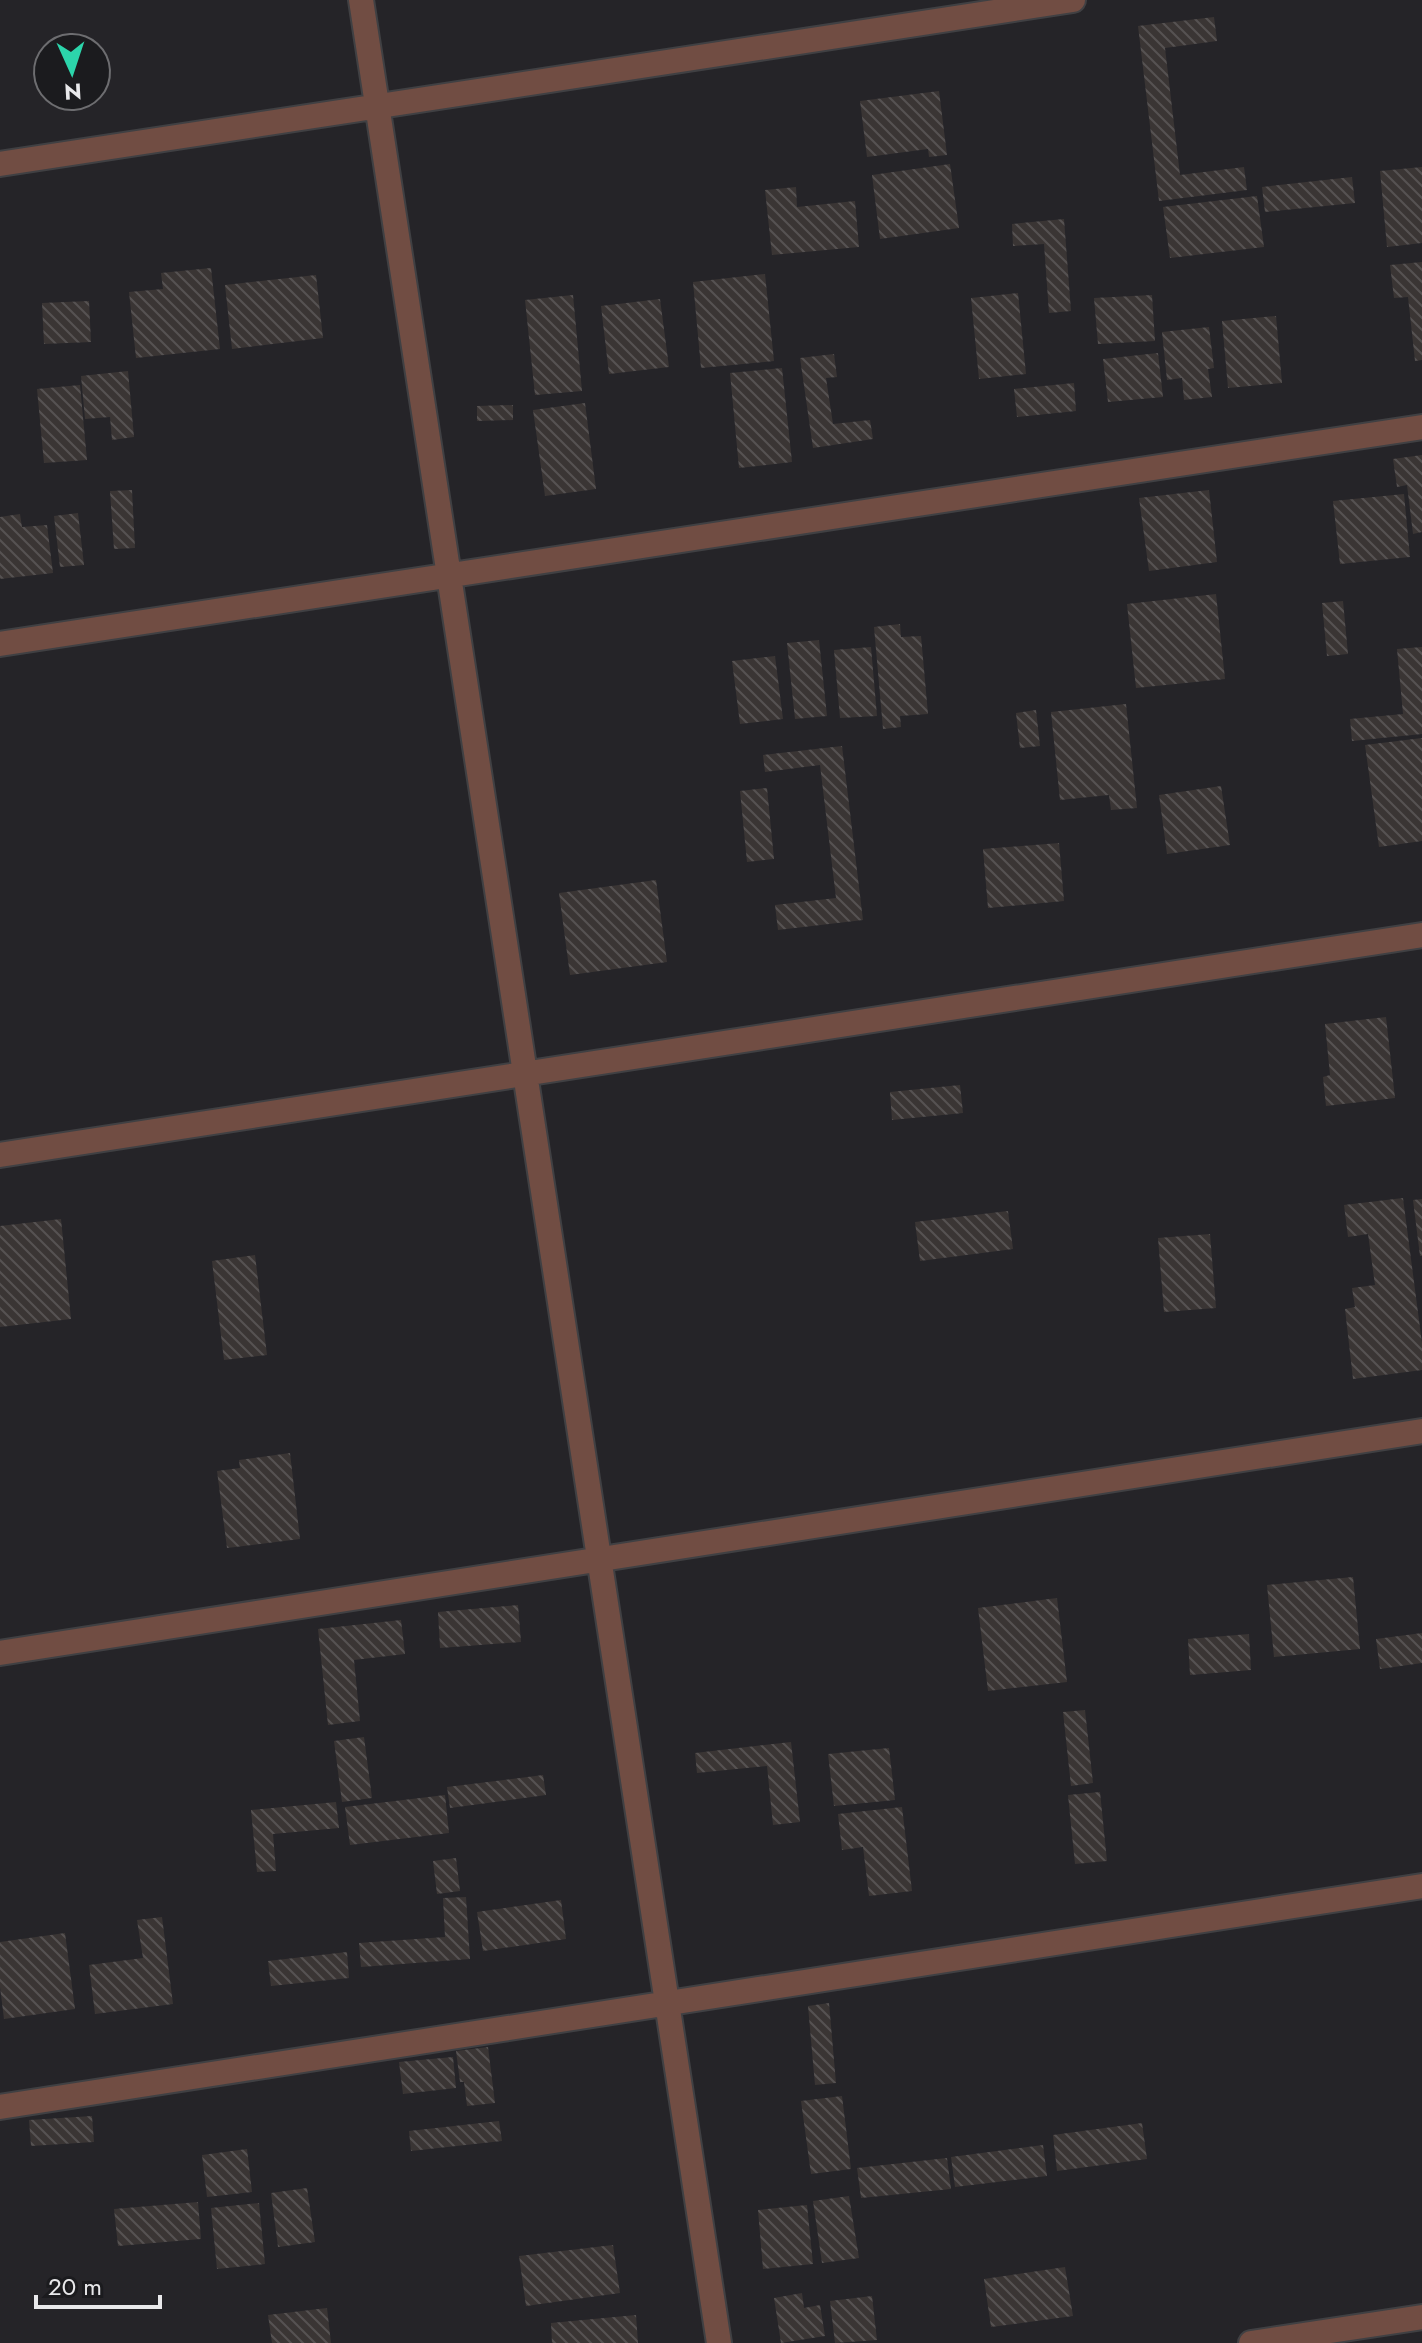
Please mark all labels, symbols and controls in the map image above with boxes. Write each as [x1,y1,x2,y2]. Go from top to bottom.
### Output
north arrow [32,32,112,112]
text: N [63,76,83,108]
scale bar [36,2259,160,2309]
text: 20 m [48,2269,102,2304]

